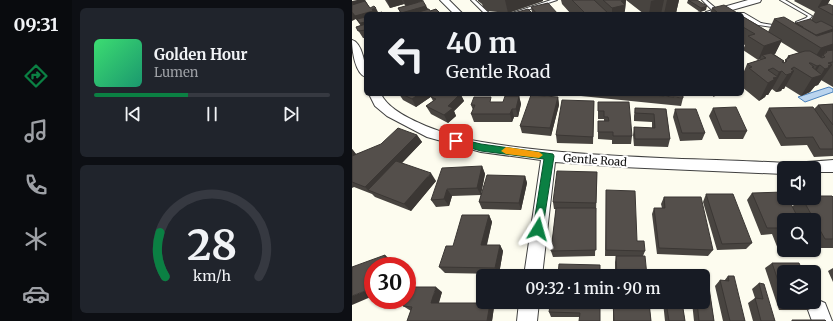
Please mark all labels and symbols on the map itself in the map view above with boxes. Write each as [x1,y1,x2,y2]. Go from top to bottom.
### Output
pin [439,124,473,158]
street label: Gentle Road [563,151,628,169]
position arrow [517,208,559,250]
speed limit sign: 30 [364,257,416,309]

